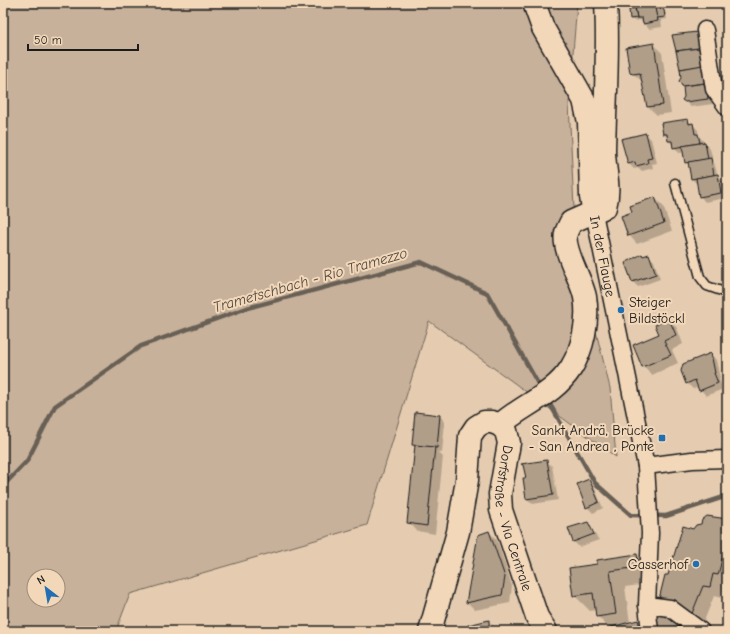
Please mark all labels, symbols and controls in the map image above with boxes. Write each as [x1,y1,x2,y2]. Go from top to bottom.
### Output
scale bar [28,26,138,52]
text: 50 m [34,33,62,47]
street label: In der Flauge [586,214,619,298]
water label: Trametschbach - Rio Tramezzo [211,244,409,316]
place label: Steiger Bildstöckl [629,294,685,327]
marker: Steiger Bildstöckl [616,305,626,315]
place label: Sankt Andrä, Brücke - San Andrea , Ponte [529,422,654,455]
marker: Sankt Andrä, Brücke - San Andrea , Ponte [657,433,667,443]
street label: Dorfstraße - Via Centrale [491,444,536,593]
place label: Gasserhof [628,556,689,573]
marker: Gasserhof [691,559,701,569]
north arrow [26,568,66,608]
text: N [35,572,48,587]

